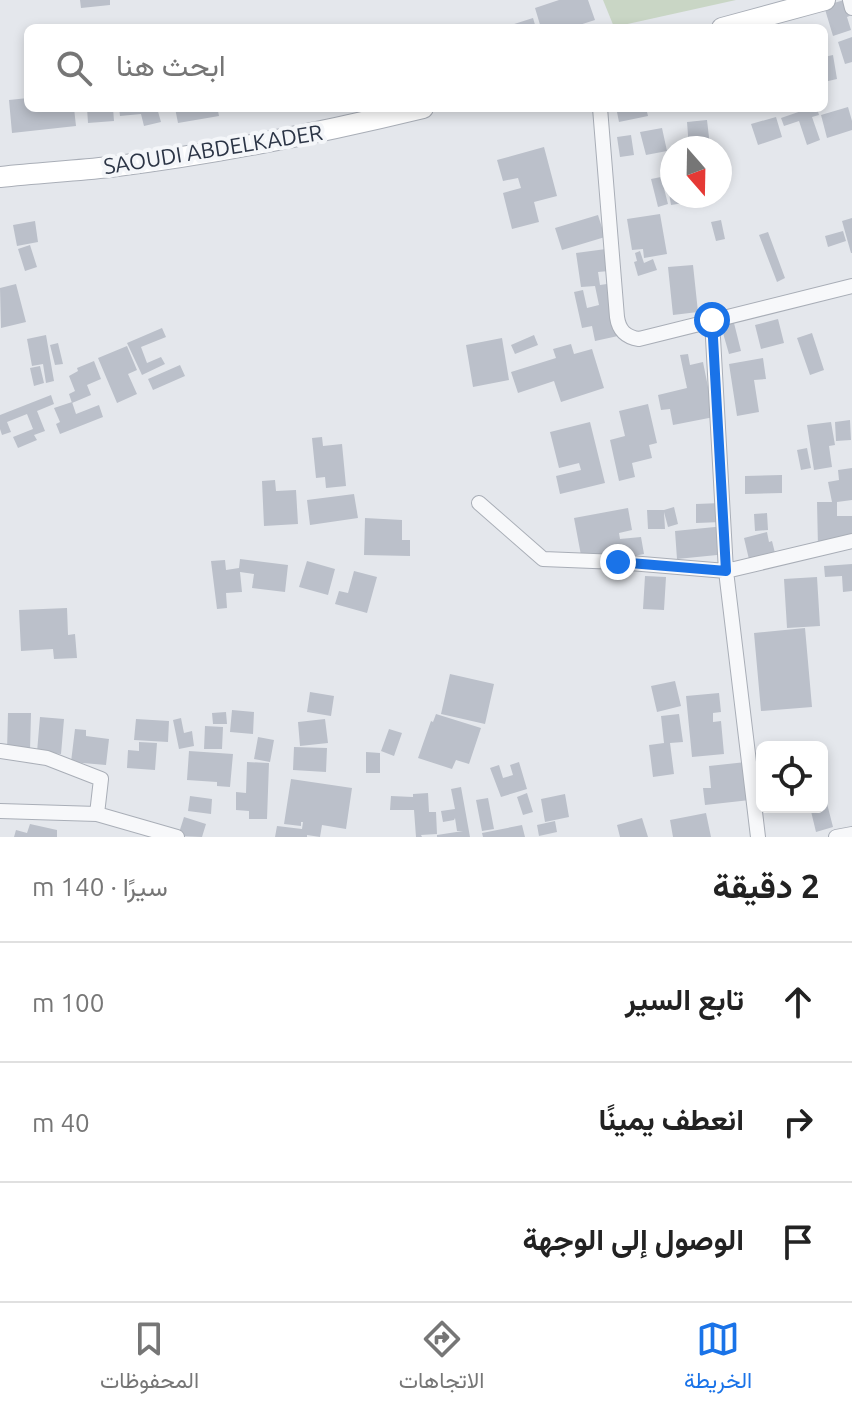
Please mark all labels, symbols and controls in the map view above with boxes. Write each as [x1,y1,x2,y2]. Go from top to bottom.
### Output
search box [24,24,828,112]
icon: search [52,46,96,90]
text: ابحث هنا [116,48,226,82]
street label: SAOUDI ABDELKADER [102,119,324,178]
north arrow [660,136,732,208]
route start [694,302,730,338]
route end [600,544,636,580]
map controls [756,741,828,813]
button: locate [756,741,828,813]
text: 2 دقيقة [713,866,820,904]
text: سيرًا · 140 m [32,872,168,901]
icon: ahead [776,980,820,1024]
text: تابع السير [625,982,744,1016]
text: 100 m [32,988,104,1017]
icon: right [776,1100,820,1144]
text: انعطف يمينًا [599,1102,744,1136]
text: 40 m [32,1108,90,1137]
icon: arrive [776,1220,820,1264]
text: الوصول إلى الوجهة [522,1222,744,1256]
tab: المحفوظات [100,1317,199,1400]
tab: الاتجاهات [399,1317,484,1400]
tab: الخريطة [684,1317,752,1400]

